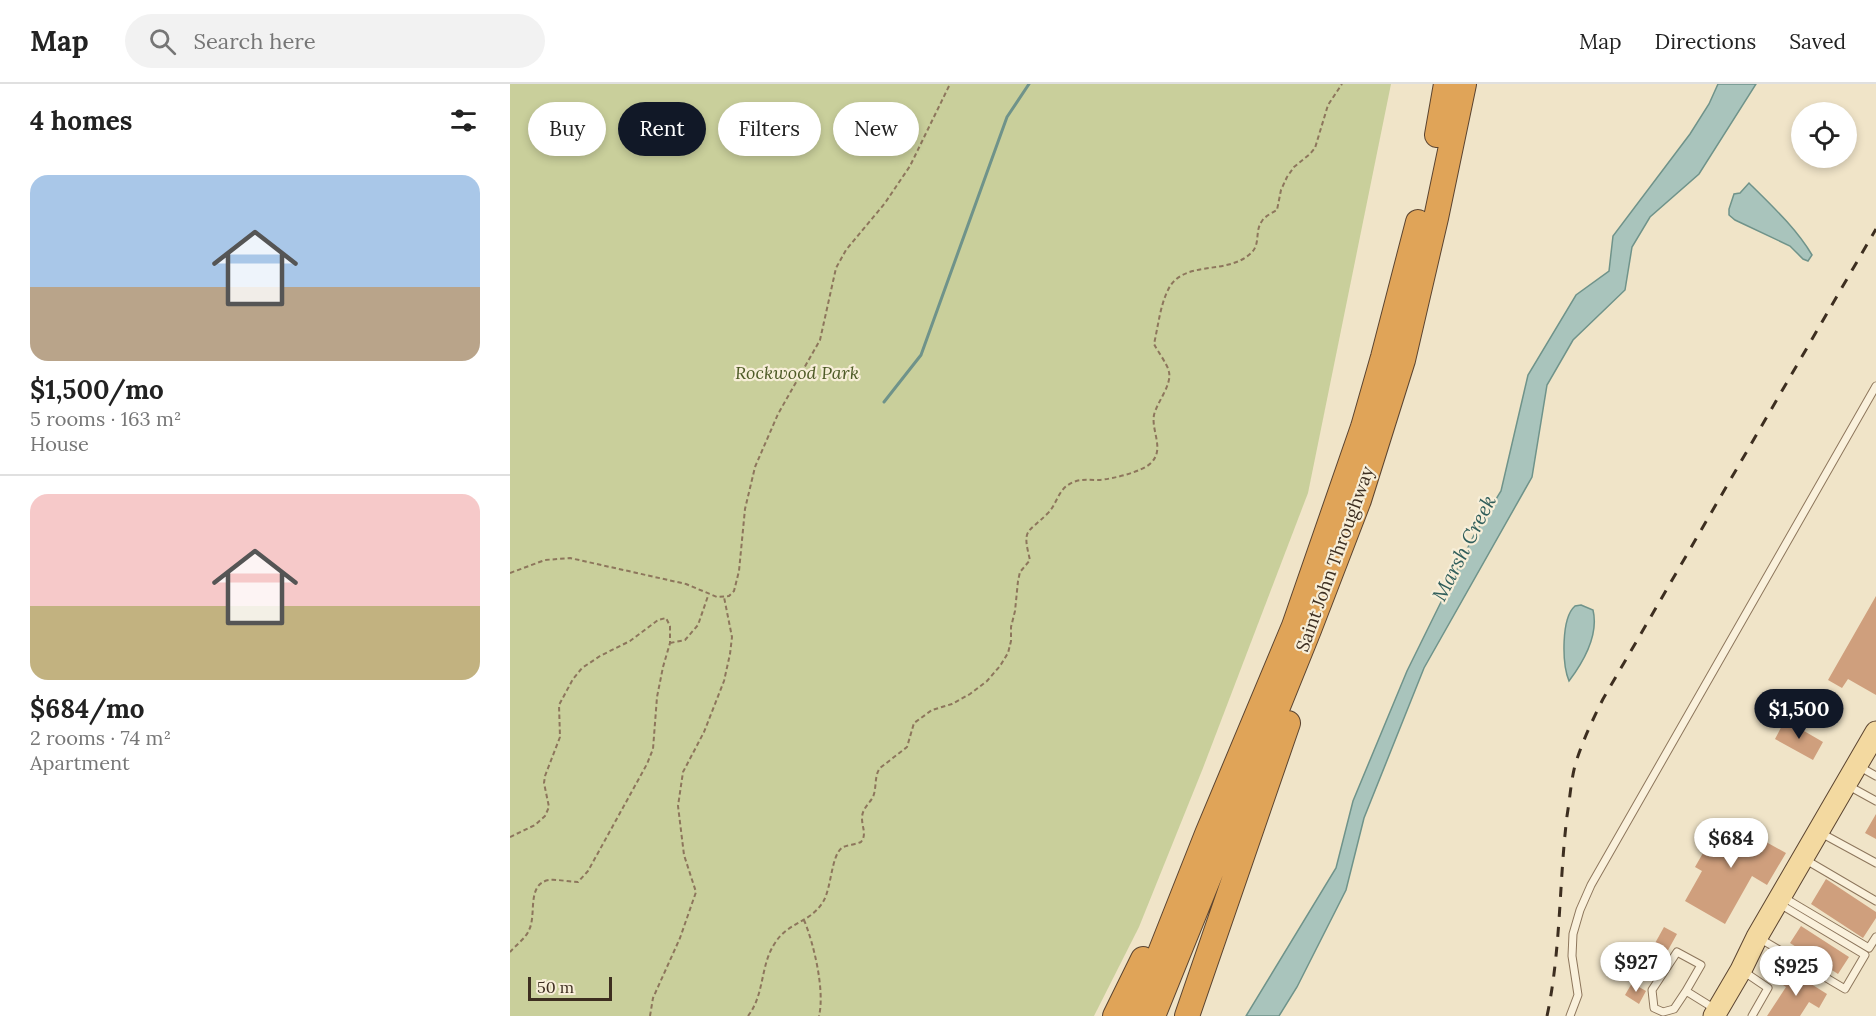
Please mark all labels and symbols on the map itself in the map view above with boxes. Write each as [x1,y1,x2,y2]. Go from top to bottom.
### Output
park label: Rockwood Park [735,361,859,384]
street label: Saint John Throughway [1290,462,1379,655]
water label: Marsh Creek [1426,491,1501,605]
pin: $1,500 [1750,689,1848,740]
pin: $684 [1695,818,1767,869]
pin: $927 [1600,942,1672,993]
pin: $925 [1760,946,1832,997]
scale bar [528,974,612,1002]

